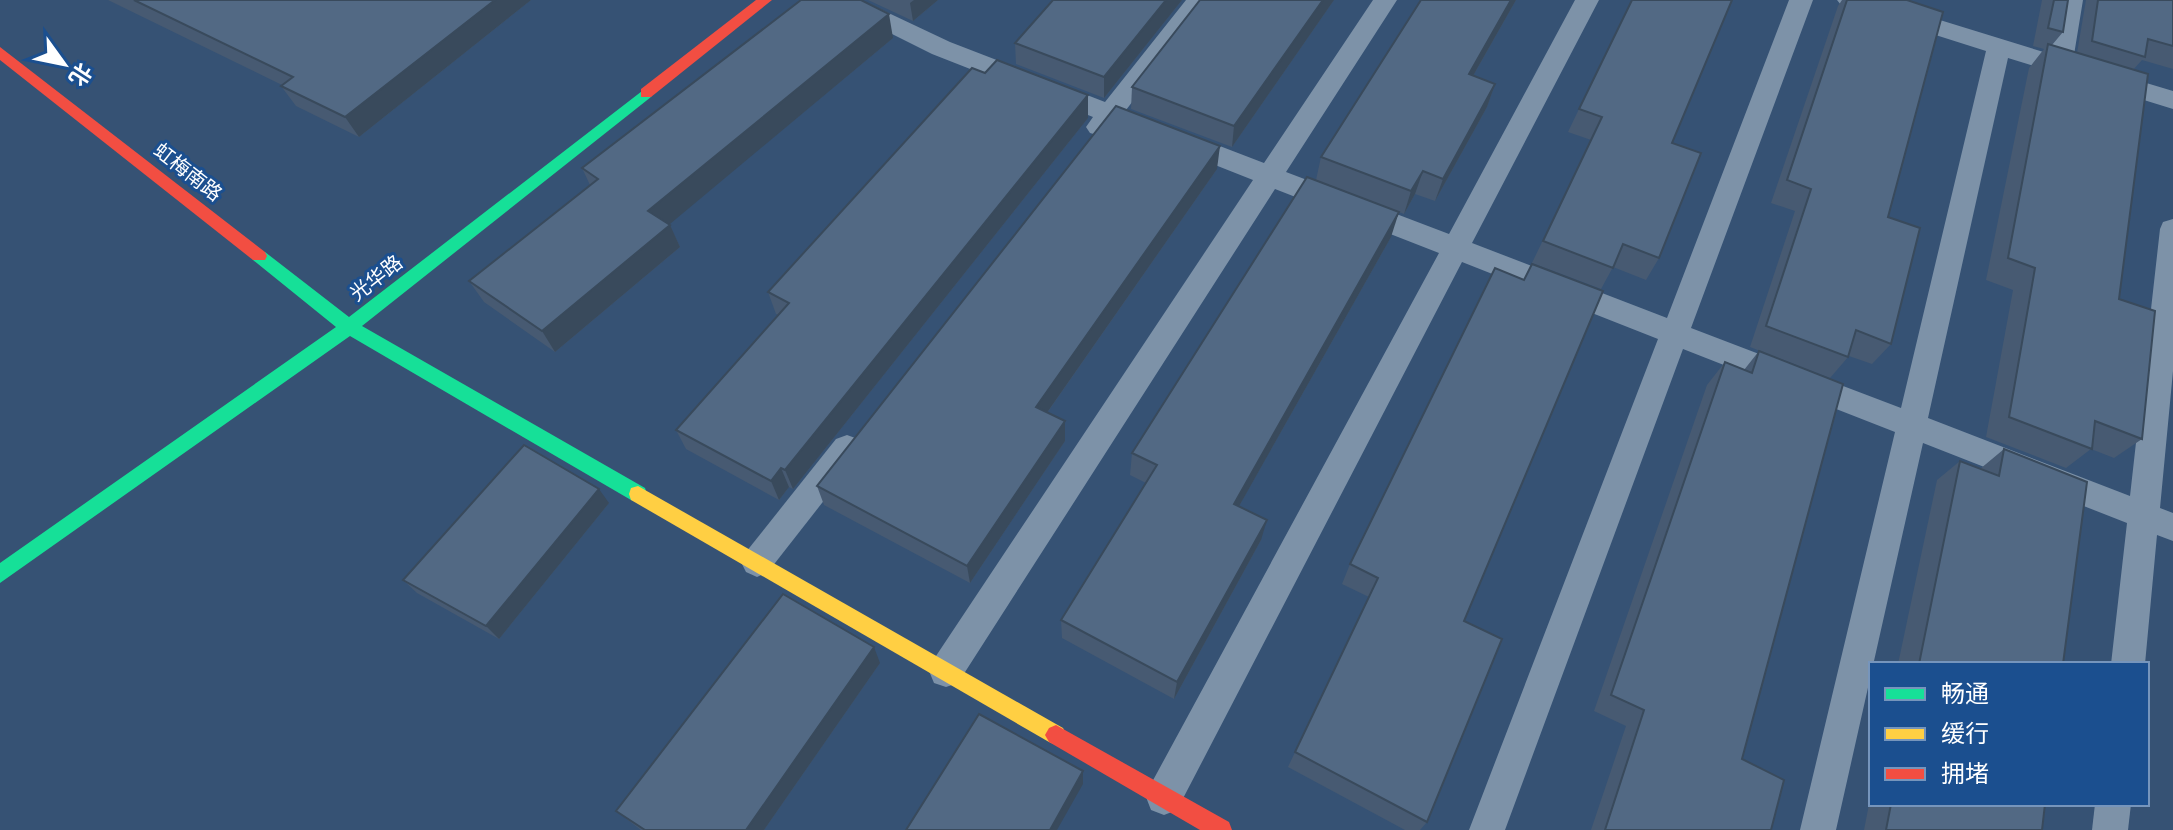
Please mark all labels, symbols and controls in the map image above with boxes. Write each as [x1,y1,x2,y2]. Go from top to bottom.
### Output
north arrow [24,24,104,104]
text: 北 [63,58,98,91]
street label: 虹梅南路 [149,138,227,206]
street label: 光华路 [345,250,407,306]
legend [1869,662,2149,806]
text: 畅通 [1941,679,1989,708]
text: 缓行 [1941,719,1989,748]
text: 拥堵 [1941,759,1989,788]

